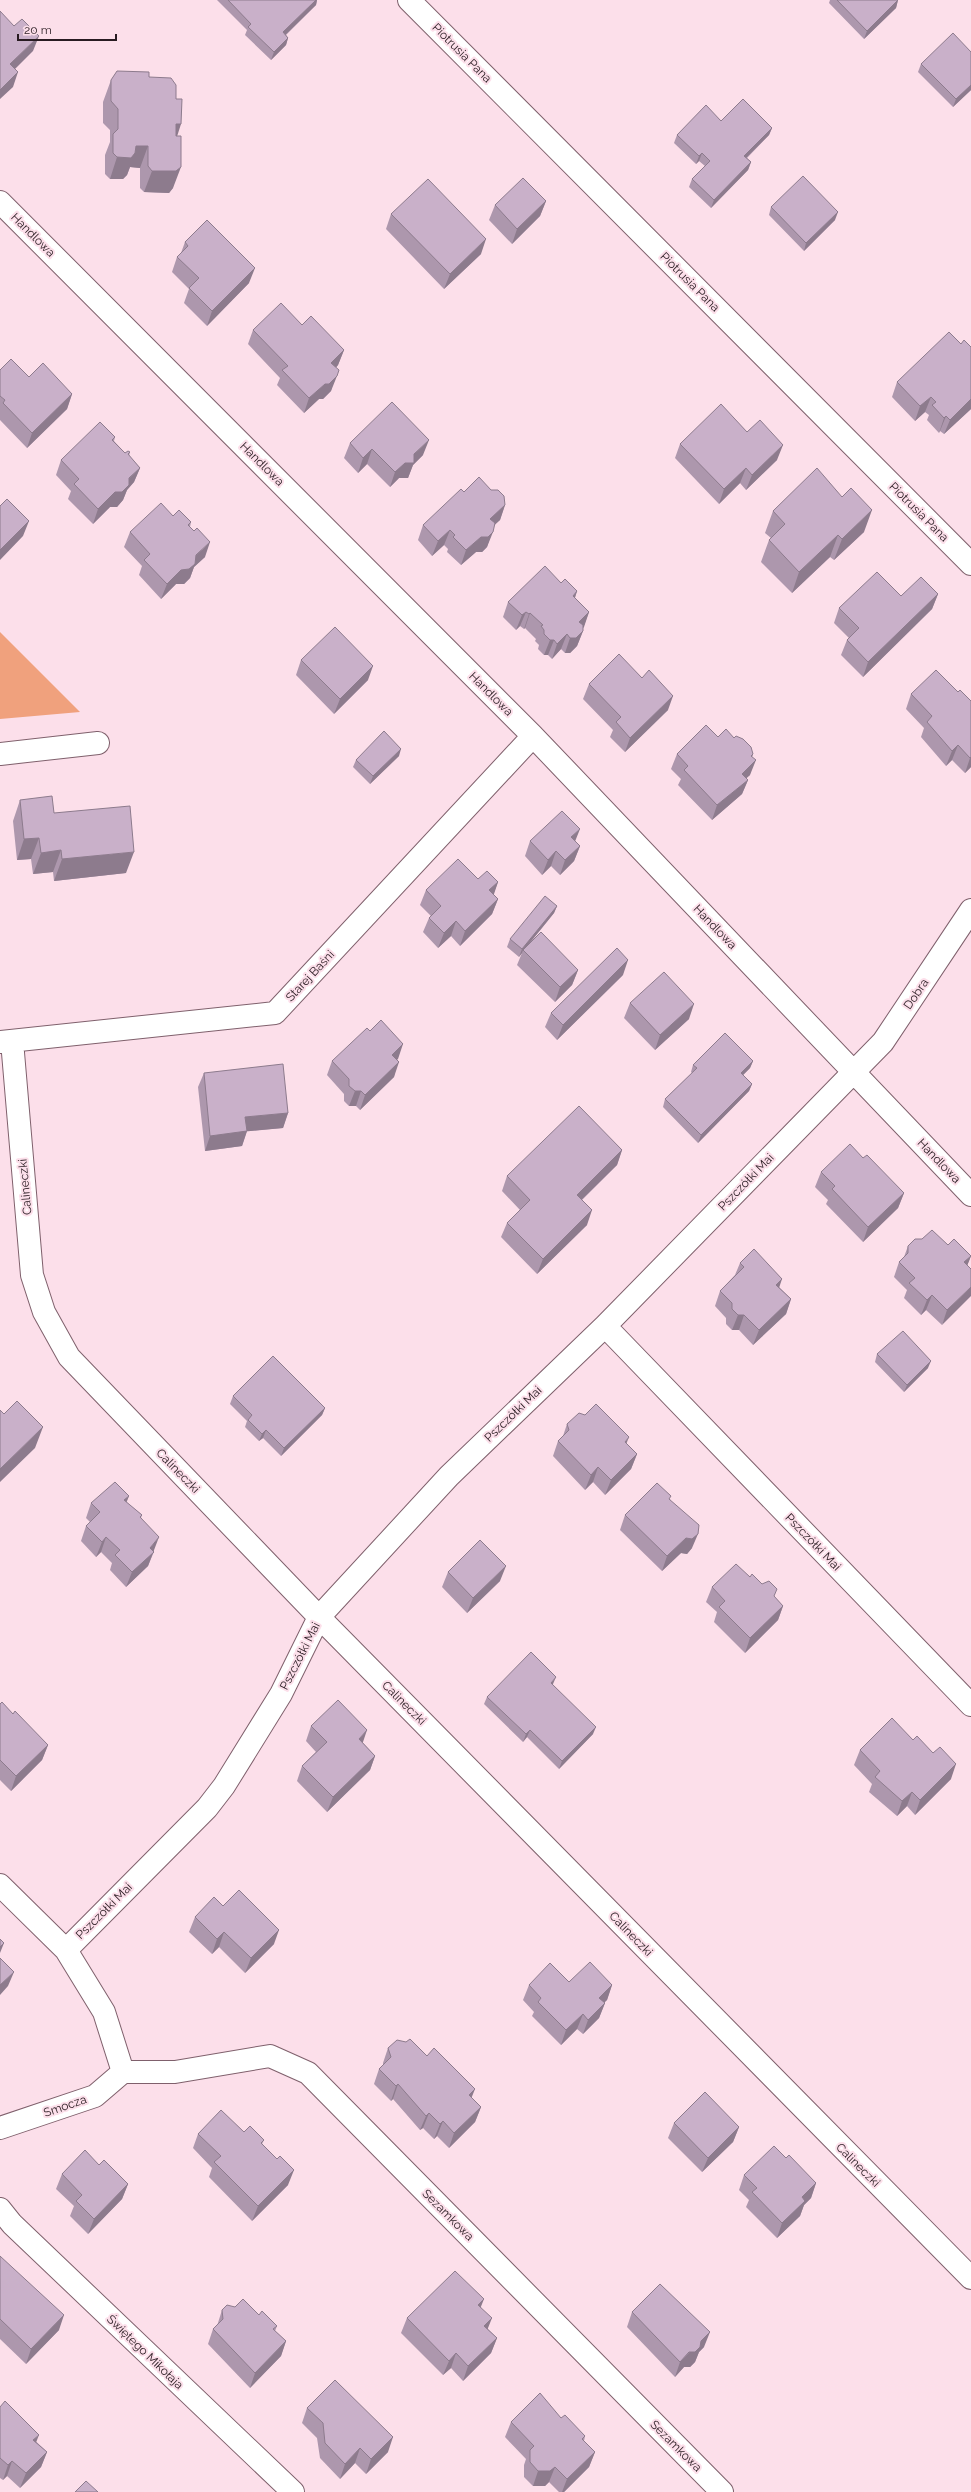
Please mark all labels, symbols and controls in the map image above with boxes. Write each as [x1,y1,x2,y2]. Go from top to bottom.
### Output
scale bar [18,16,116,42]
street label: Piotrusia Pana [429,20,495,86]
text: 20 m [24,23,52,37]
street label: Handlowa [8,210,58,260]
street label: Piotrusia Pana [657,249,723,315]
street label: Handlowa [237,439,287,489]
street label: Piotrusia Pana [886,479,952,545]
street label: Handlowa [466,669,516,719]
street label: Handlowa [690,902,740,952]
street label: Starej Baśni [283,948,337,1004]
street label: Dobra [901,976,931,1012]
street label: Handlowa [914,1136,964,1186]
street label: Pszczółki Mai [715,1151,777,1213]
street label: Calineczki [16,1158,34,1216]
street label: Pszczółki Mai [482,1383,544,1445]
street label: Calineczki [153,1446,203,1496]
street label: Pszczółki Mai [782,1511,844,1573]
street label: Pszczółki Mai [277,1620,323,1692]
street label: Calineczki [379,1678,429,1728]
street label: Pszczółki Mai [73,1880,135,1942]
street label: Calineczki [606,1909,656,1959]
street label: Smocza [42,2092,88,2120]
street label: Calineczki [833,2140,883,2190]
street label: Sezamkowa [419,2186,477,2244]
street label: Świętego Mikołaja [104,2312,186,2392]
street label: Sezamkowa [647,2417,705,2475]

